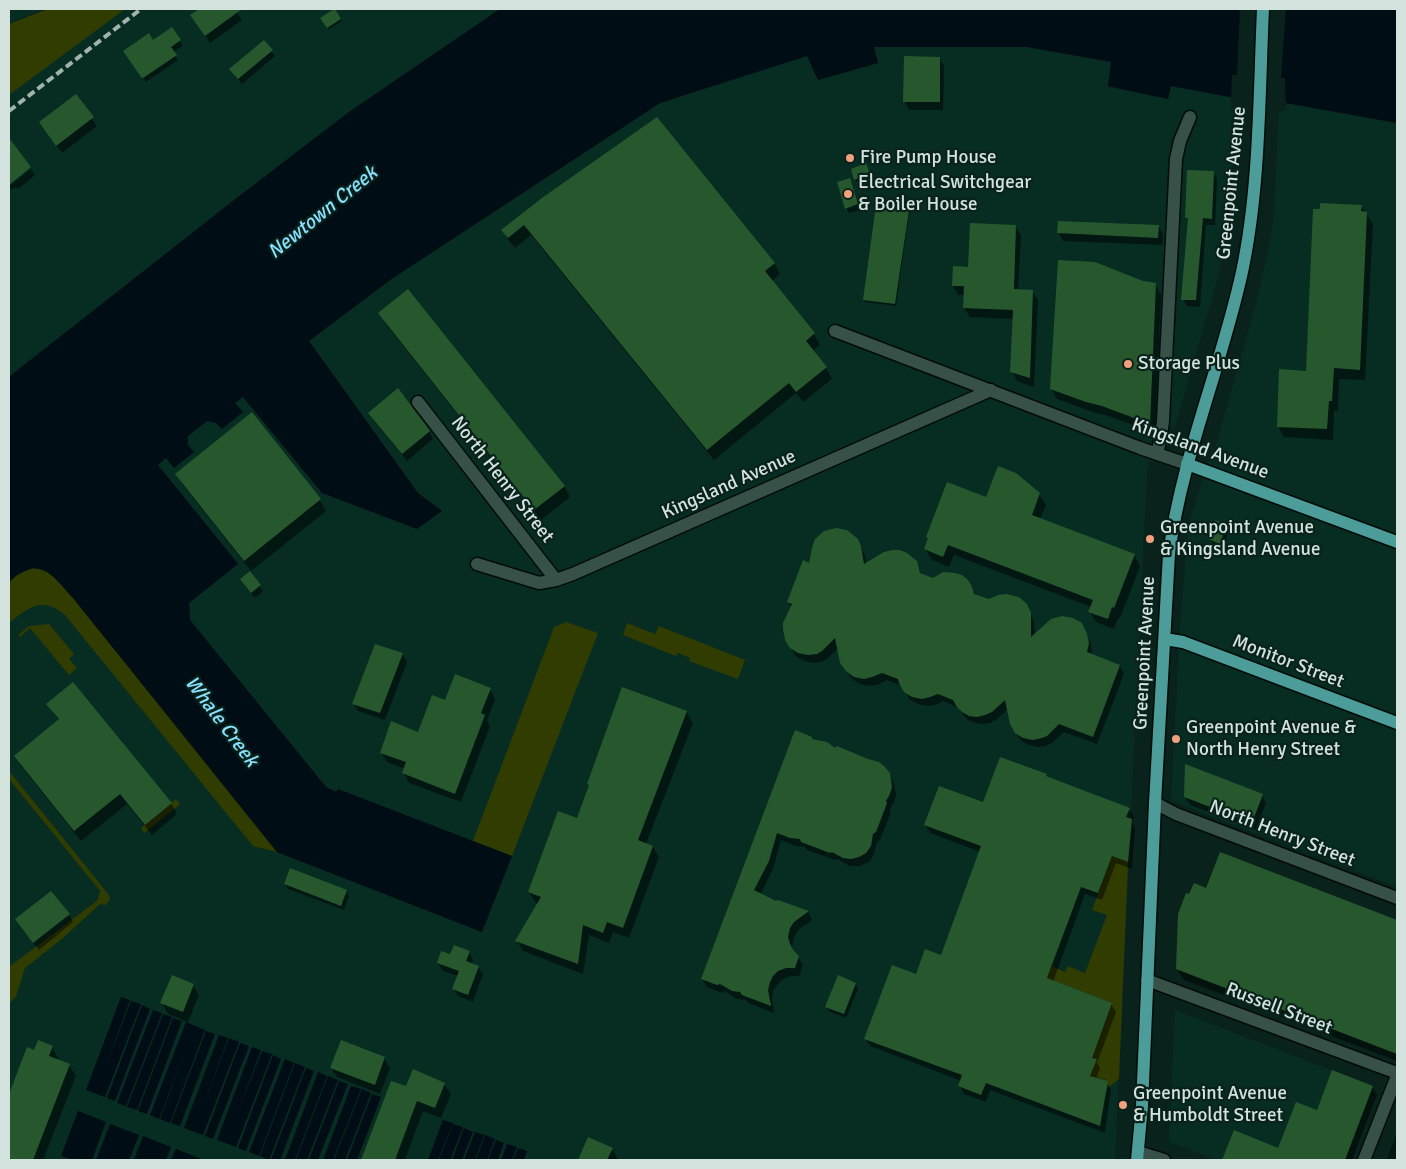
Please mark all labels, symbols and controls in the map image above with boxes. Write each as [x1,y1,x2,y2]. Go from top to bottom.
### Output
street label: Greenpoint Avenue [1213,105,1251,261]
place label: Fire Pump House [860,147,997,169]
marker: Fire Pump House [844,152,856,164]
water label: Newtown Creek [263,162,383,264]
place label: Electrical Switchgear & Boiler House [858,172,1031,216]
marker: Electrical Switchgear & Boiler House [842,188,854,200]
place label: Storage Plus [1138,353,1240,375]
marker: Storage Plus [1122,358,1134,370]
street label: North Henry Street [446,412,558,548]
street label: Kingsland Avenue [1128,414,1272,484]
street label: Kingsland Avenue [658,445,800,525]
place label: Greenpoint Avenue & Kingsland Avenue [1160,517,1320,561]
marker: Greenpoint Avenue & Kingsland Avenue [1144,533,1156,545]
street label: Greenpoint Avenue [1130,576,1160,730]
street label: Monitor Street [1229,630,1347,694]
water label: Whale Creek [179,672,263,772]
place label: Greenpoint Avenue & North Henry Street [1186,717,1356,761]
marker: Greenpoint Avenue & North Henry Street [1170,733,1182,745]
street label: North Henry Street [1206,796,1358,872]
street label: Russell Street [1223,978,1335,1040]
place label: Greenpoint Avenue & Humboldt Street [1133,1083,1287,1127]
marker: Greenpoint Avenue & Humboldt Street [1117,1099,1129,1111]

